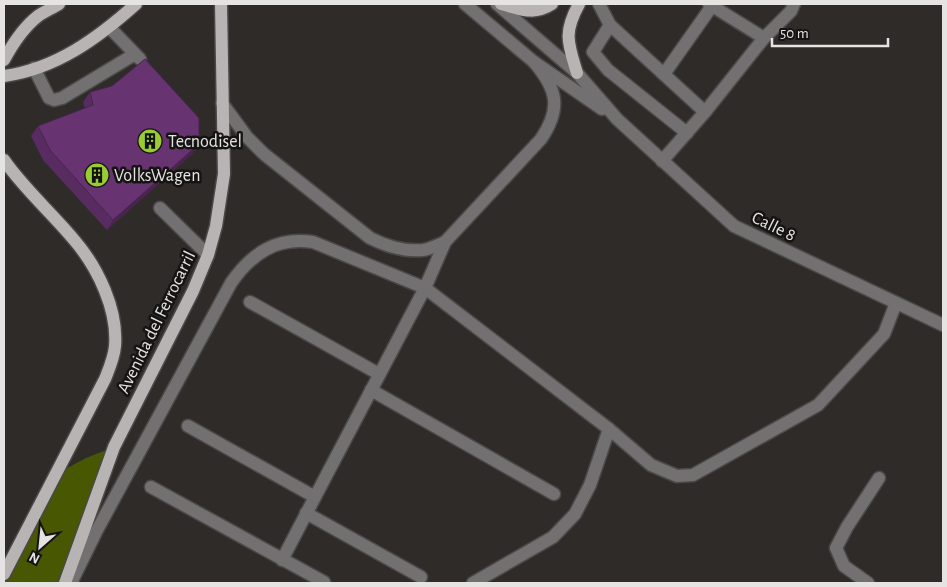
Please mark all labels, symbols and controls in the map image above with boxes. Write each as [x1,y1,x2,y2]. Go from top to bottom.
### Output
scale bar [772,15,888,47]
text: 50 m [780,26,809,41]
building icon: Tecnodisel [137,128,163,154]
place label: Tecnodisel [168,133,242,151]
building icon: VolksWagen [84,162,110,188]
place label: VolksWagen [114,167,200,185]
street label: Calle 8 [749,209,798,245]
street label: Avenida del Ferrocarril [115,248,199,397]
north arrow [15,522,65,572]
text: N [27,549,42,566]

